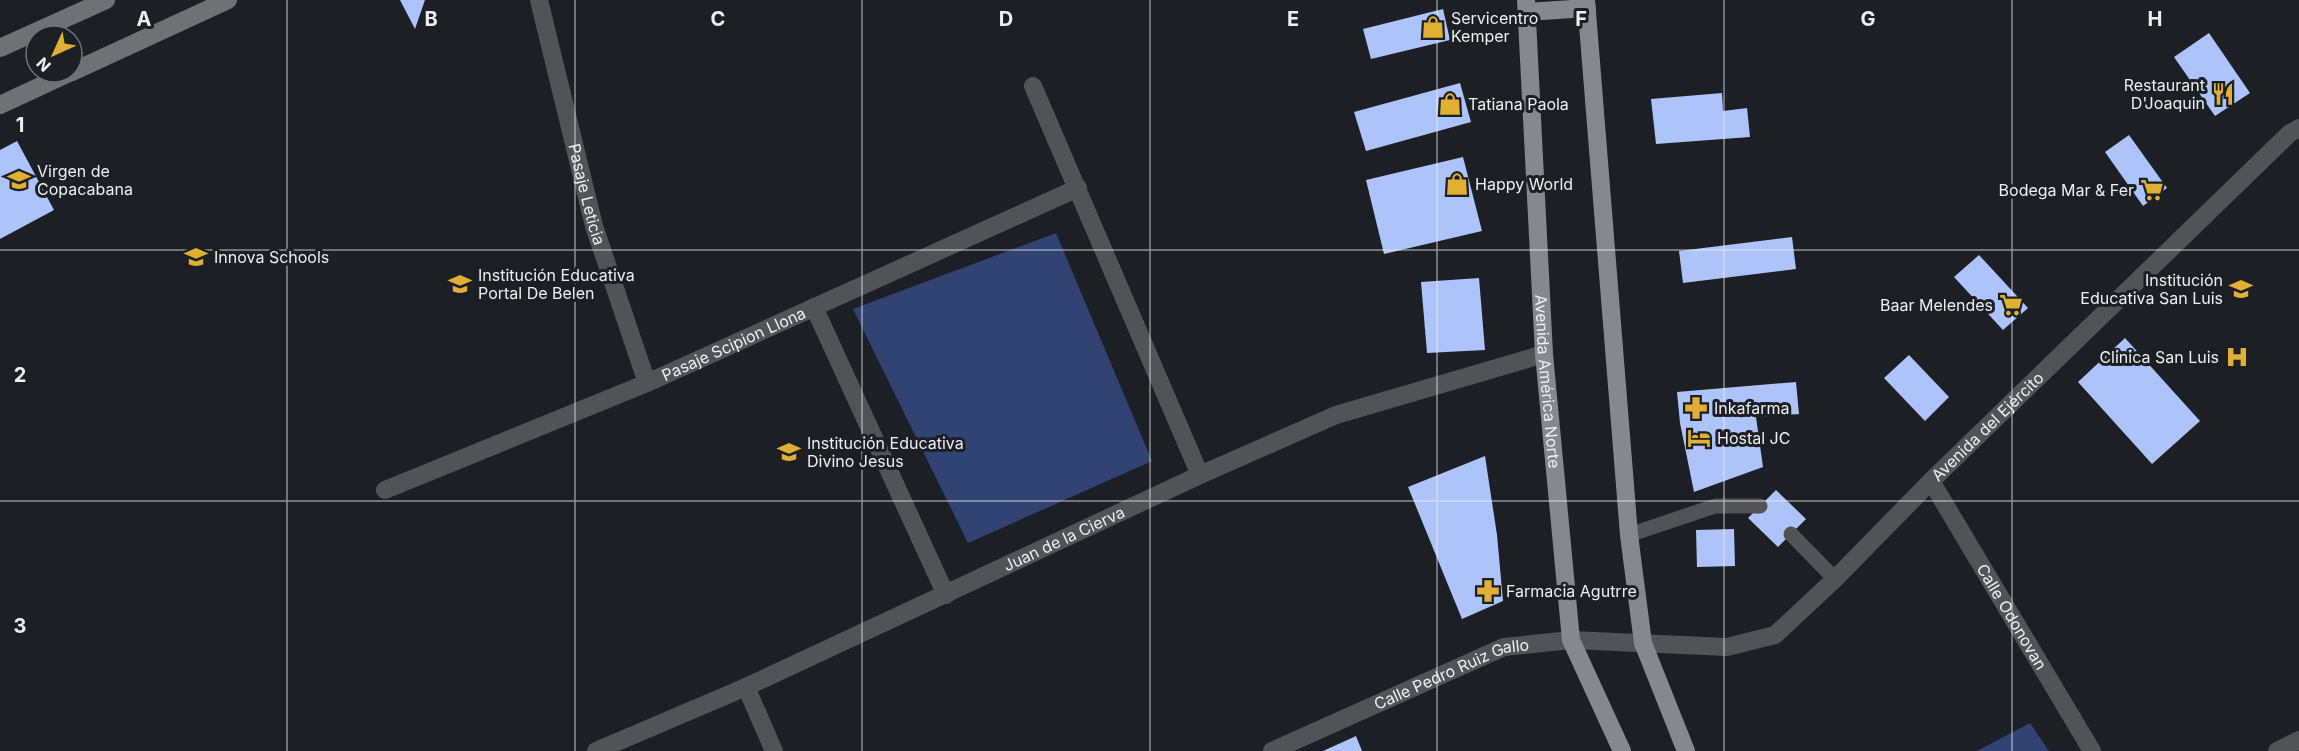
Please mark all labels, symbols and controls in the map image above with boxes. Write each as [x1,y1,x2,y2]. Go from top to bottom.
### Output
text: A [137,7,152,31]
text: B [424,7,438,31]
text: C [711,7,725,31]
text: D [999,7,1013,31]
text: E [1287,7,1299,31]
text: F [1575,7,1587,31]
text: G [1860,7,1876,31]
text: H [2148,7,2162,31]
place label: Servicentro Kemper [1451,8,1538,46]
shop icon: Servicentro Kemper [1420,14,1446,40]
north arrow [24,24,84,84]
text: N [32,53,55,76]
place label: Restaurant D'Joaquin [2124,75,2205,113]
restaurant icon: Restaurant D'Joaquin [2210,81,2236,107]
shop icon: Tatiana Paola [1437,91,1463,117]
place label: Tatiana Paola [1468,94,1569,114]
text: 1 [16,113,24,137]
street label: Pasaje Leticia [564,142,610,248]
place label: Virgen de Copacabana [37,161,133,199]
school or university icon: Virgen de Copacabana [6,167,32,193]
shop icon: Happy World [1444,171,1470,197]
place label: Happy World [1475,174,1573,194]
supermarket icon: Bodega Mar & Fer [2139,177,2165,203]
place label: Bodega Mar & Fer [1999,180,2134,200]
school or university icon: Innova Schools [183,244,209,270]
place label: Innova Schools [214,247,329,267]
place label: Institución Educativa Portal De Belen [478,265,635,303]
place label: Institución Educativa San Luis [2080,270,2223,308]
school or university icon: Institución Educativa Portal De Belen [447,271,473,297]
school or university icon: Institución Educativa San Luis [2228,276,2254,302]
supermarket icon: Baar Melendes [1998,292,2024,318]
street label: Avenida América Norte [1531,294,1565,469]
place label: Baar Melendes [1880,295,1993,315]
street label: Pasaje Scipion Llona [658,303,809,385]
hospital icon: Clinica San Luis [2224,344,2250,370]
place label: Clinica San Luis [2099,347,2219,367]
text: 2 [14,363,26,387]
street label: Avenida del Ejército [1927,368,2048,485]
pharmacy icon: Inkafarma [1683,395,1709,421]
place label: Inkafarma [1714,398,1789,418]
hotel icon: Hostal JC [1686,425,1712,451]
place label: Hostal JC [1717,428,1790,448]
place label: Institución Educativa Divino Jesus [807,433,964,471]
school or university icon: Institución Educativa Divino Jesus [776,439,802,465]
street label: Juan de la Cierva [1000,502,1128,575]
street label: Calle Odonovan [1973,560,2051,673]
pharmacy icon: Farmacia Agutrre [1475,578,1501,604]
place label: Farmacia Agutrre [1506,581,1637,601]
text: 3 [14,614,26,638]
street label: Calle Pedro Ruiz Gallo [1371,634,1530,714]

